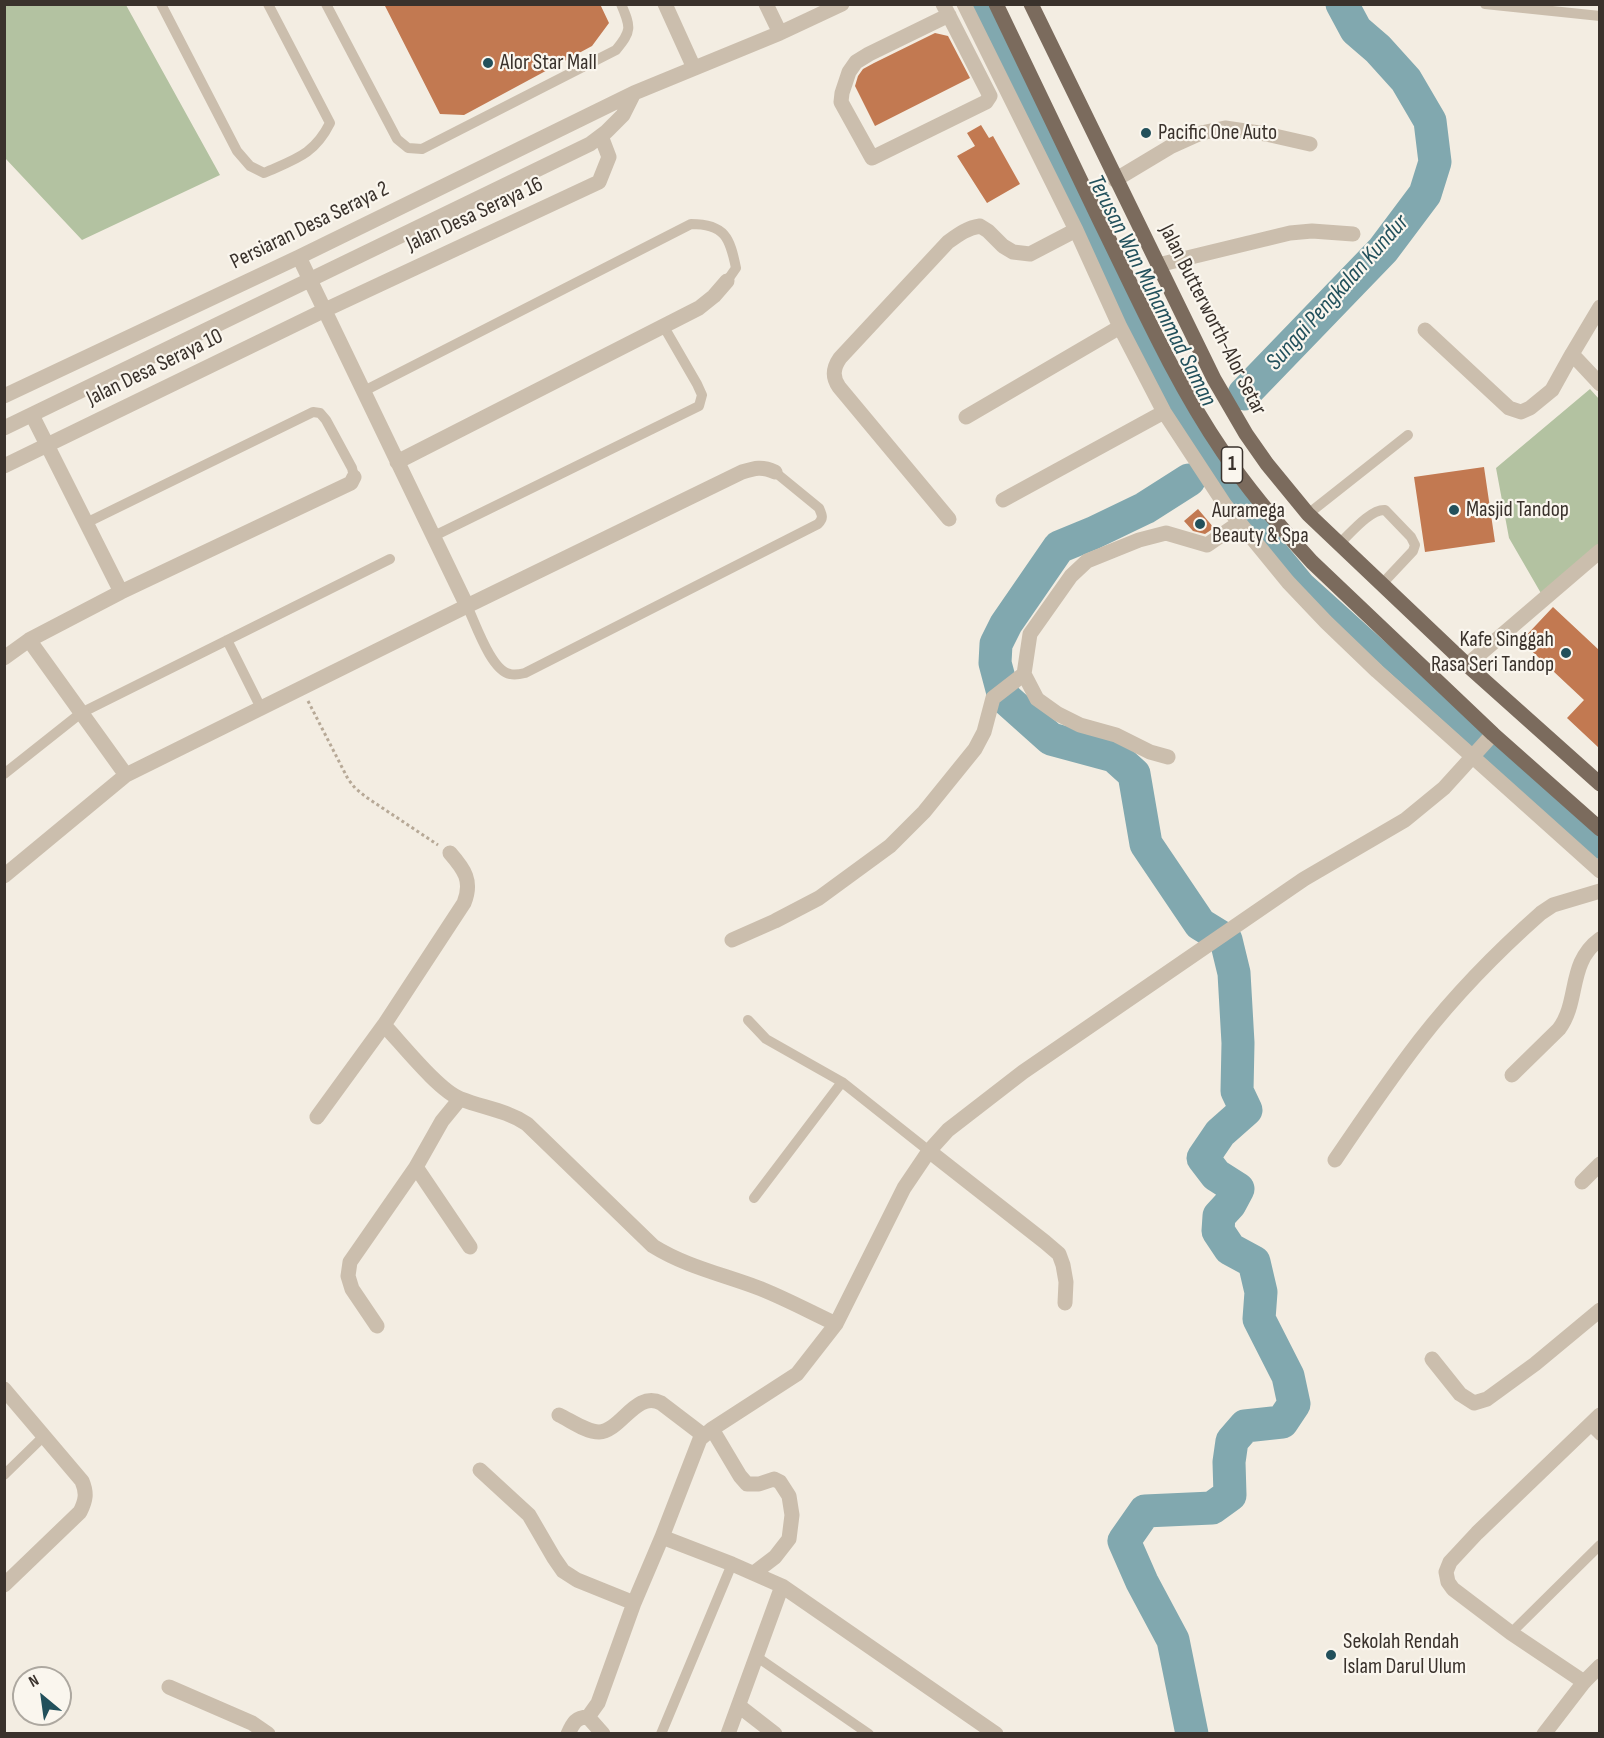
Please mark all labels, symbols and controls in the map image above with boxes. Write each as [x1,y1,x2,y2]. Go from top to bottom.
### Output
place label: Alor Star Mall [500,50,597,76]
marker: Alor Star Mall [481,56,495,70]
place label: Pacific One Auto [1158,120,1277,146]
marker: Pacific One Auto [1139,126,1153,140]
water label: Terusan Wan Muhammad Saman [1080,170,1222,412]
street label: Jalan Desa Seraya 16 [402,172,548,258]
street label: Persiaran Desa Seraya 2 [226,176,394,276]
water label: Sungai Pengkalan Kundur [1261,209,1415,377]
street label: Jalan Butterworth-Alor Setar [1153,220,1271,420]
street label: Jalan Desa Seraya 10 [83,324,227,412]
road number: 1 [1222,447,1242,483]
place label: Masjid Tandop [1466,497,1569,523]
place label: Auramega Beauty & Spa [1212,498,1309,550]
marker: Masjid Tandop [1447,503,1461,517]
marker: Auramega Beauty & Spa [1193,517,1207,531]
place label: Kafe Singgah Rasa Seri Tandop [1431,627,1554,678]
marker: Kafe Singgah Rasa Seri Tandop [1559,646,1573,660]
place label: Sekolah Rendah Islam Darul Ulum [1343,1629,1466,1681]
marker: Sekolah Rendah Islam Darul Ulum [1324,1648,1338,1662]
north arrow [12,1666,72,1726]
text: N [26,1671,42,1692]

